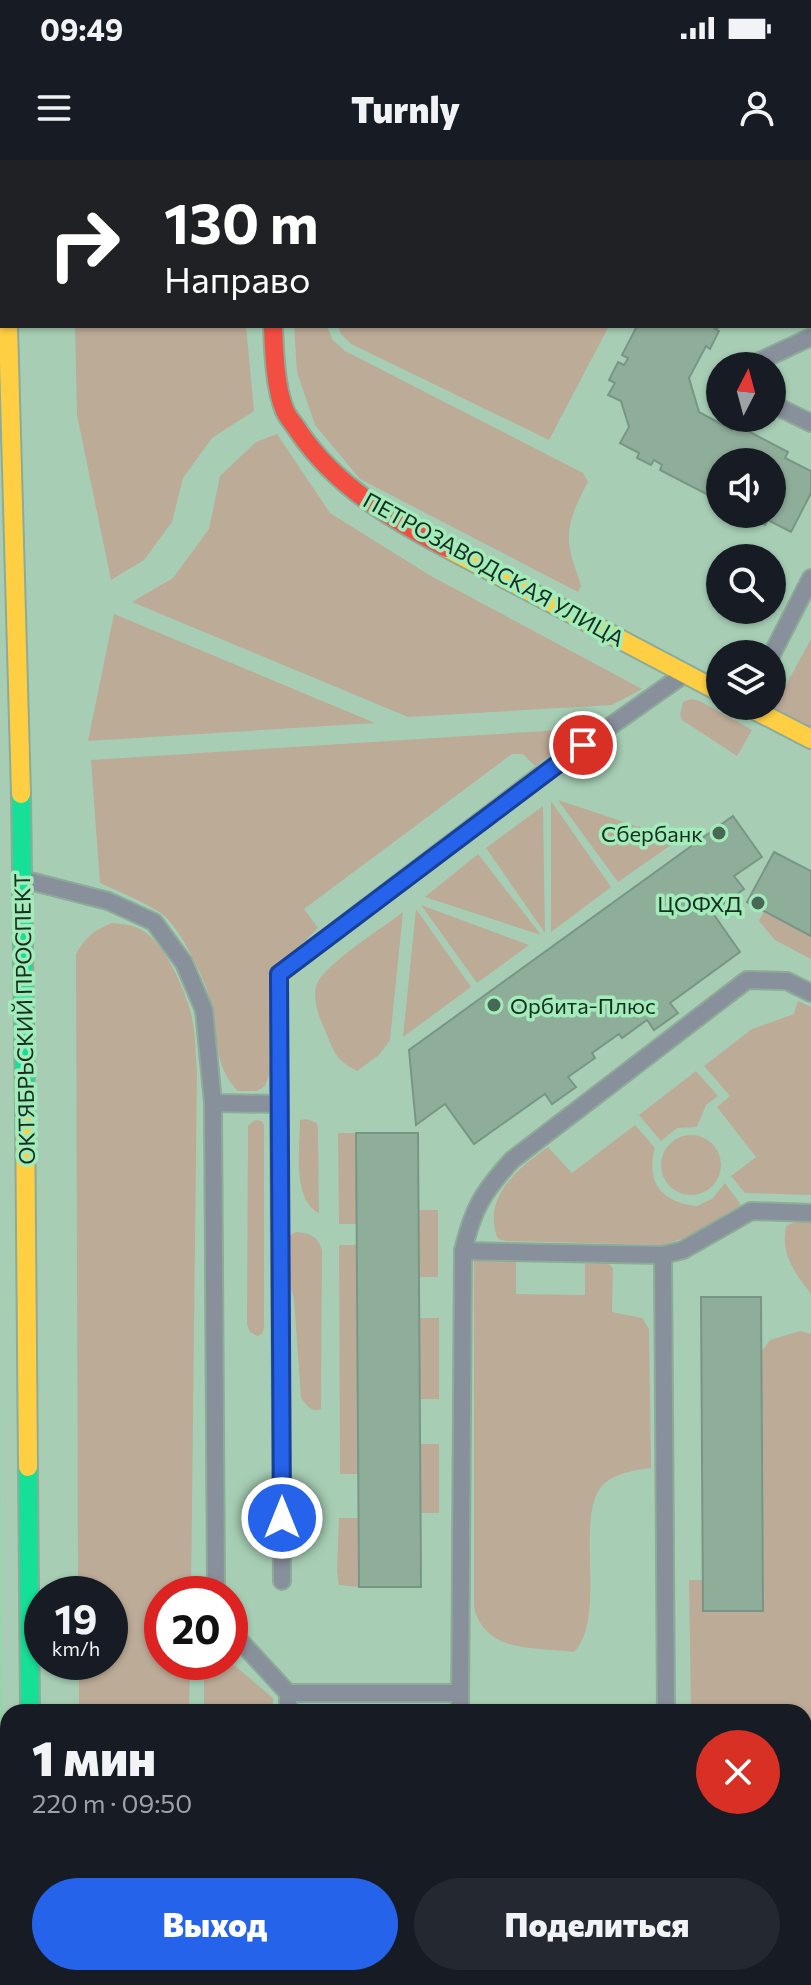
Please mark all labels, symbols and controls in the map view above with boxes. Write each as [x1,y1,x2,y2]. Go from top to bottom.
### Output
text: 09:49 [40,10,123,47]
icon: menu [32,86,76,130]
text: Turnly [351,86,460,130]
icon: person [735,86,779,130]
text: 130 m [164,187,319,256]
icon: right [32,192,136,296]
text: Направо [164,256,310,300]
north arrow [706,352,786,432]
map controls [706,352,786,720]
button: sound [706,448,786,528]
street label: ПЕТРОЗАВОДСКАЯ УЛИЦА [359,486,629,652]
button: search [706,544,786,624]
button: layers [706,640,786,720]
pin [549,711,617,779]
icon: arrive [561,723,605,767]
place label: Сбербанк [601,820,703,847]
marker: Сбербанк [710,824,728,842]
street label: ОКТЯБРЬСКИЙ ПРОСПЕКТ [8,873,40,1165]
place label: ЦОФХД [657,890,742,917]
marker: ЦОФХД [749,894,767,912]
place label: Орбита-Плюс [510,992,656,1019]
marker: Орбита-Плюс [485,996,503,1014]
position arrow [240,1476,324,1560]
speed limit sign: 20 [144,1576,248,1680]
text: 19 [55,1593,97,1642]
text: km/h [52,1636,100,1660]
text: 1 мин [32,1727,156,1786]
button: close [696,1730,780,1814]
text: 220 m · 09:50 [32,1787,192,1818]
button: Выход [32,1878,398,1970]
button: Поделиться [414,1878,780,1970]

